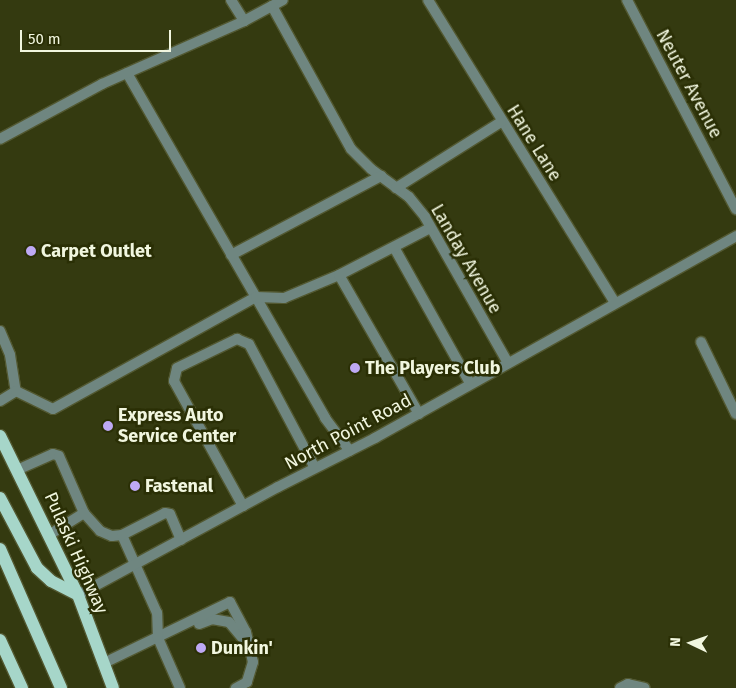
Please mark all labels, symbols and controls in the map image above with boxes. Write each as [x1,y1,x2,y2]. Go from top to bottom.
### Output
scale bar [22,20,174,52]
street label: Neuter Avenue [651,26,727,142]
text: 50 m [28,30,61,48]
street label: Hane Lane [502,101,566,185]
street label: Landay Avenue [426,200,506,318]
place label: Carpet Outlet [41,240,152,262]
marker: Carpet Outlet [25,245,37,257]
place label: The Players Club [365,357,500,379]
marker: The Players Club [349,362,361,374]
street label: North Point Road [281,390,415,474]
place label: Express Auto Service Center [118,405,236,448]
marker: Express Auto Service Center [102,420,114,432]
place label: Fastenal [145,475,213,497]
marker: Fastenal [129,480,141,492]
street label: Pulaski Highway [39,489,113,617]
north arrow [666,618,716,668]
place label: Dunkin' [211,637,273,659]
text: N [667,637,684,647]
marker: Dunkin' [195,642,207,654]

